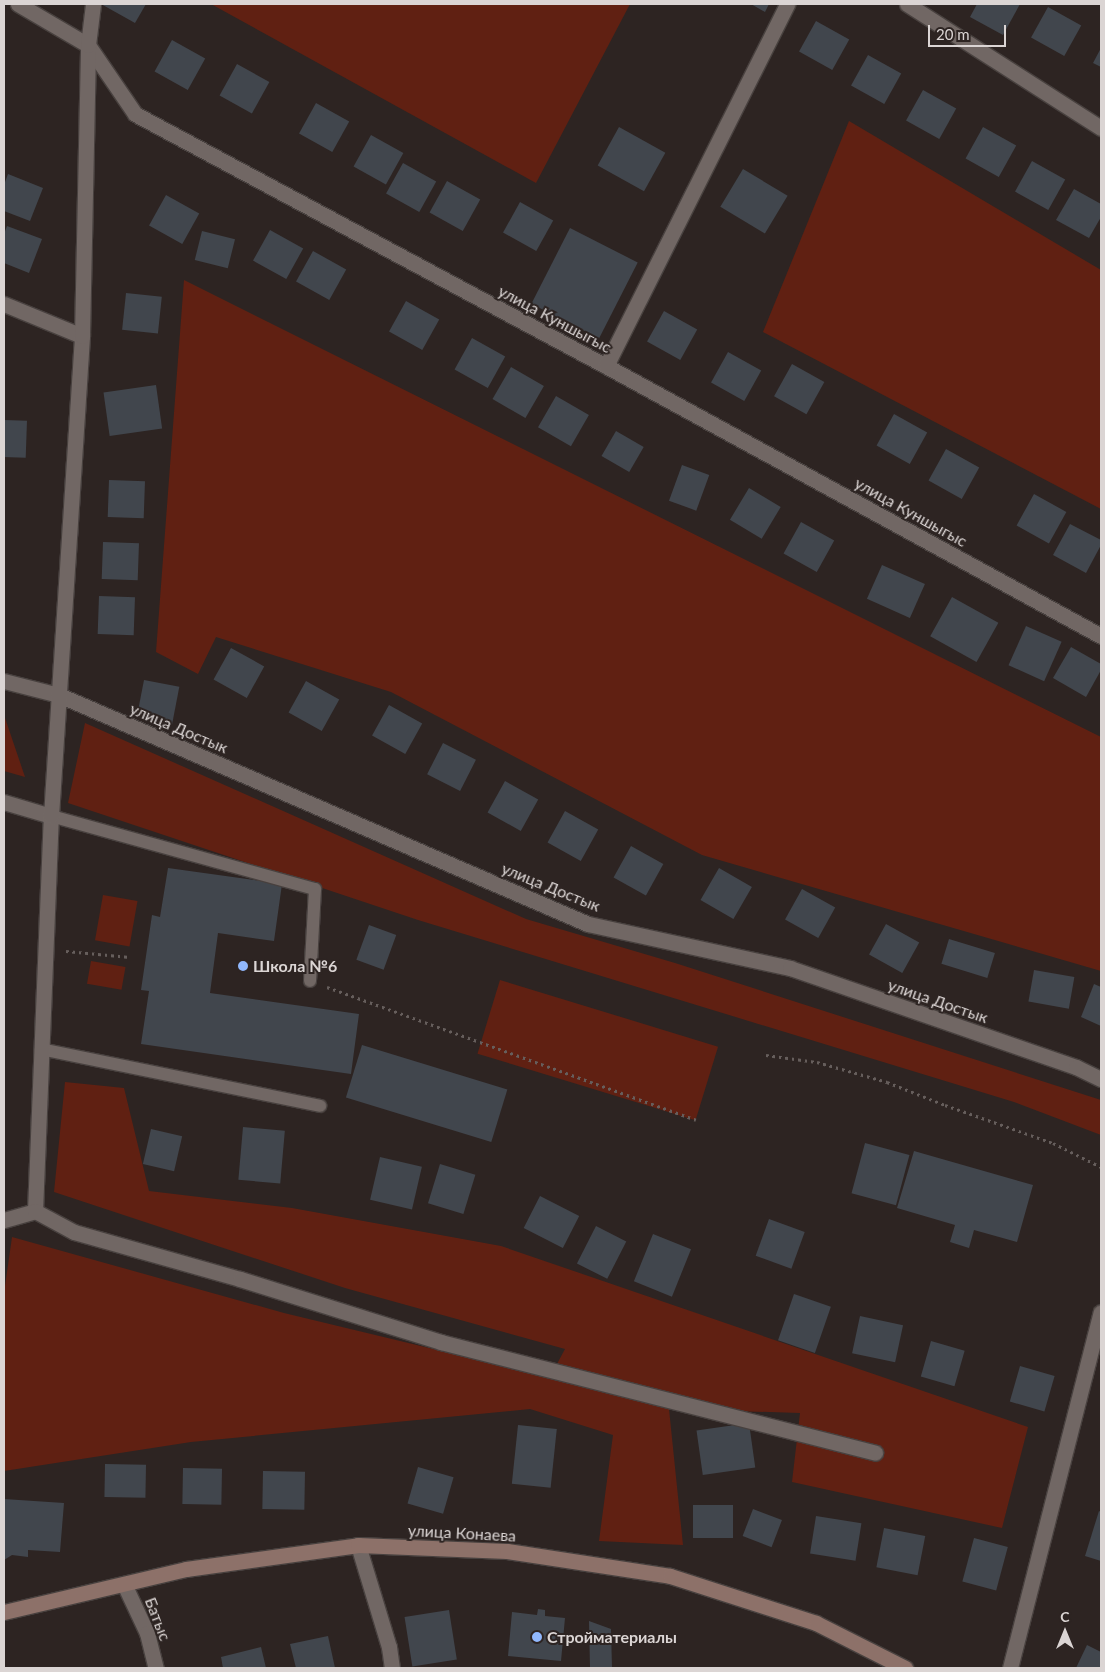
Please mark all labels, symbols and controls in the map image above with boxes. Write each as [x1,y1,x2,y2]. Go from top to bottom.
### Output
scale bar [930,15,1008,47]
text: 20 m [936,25,970,43]
street label: улица Куншыгыс [495,281,615,357]
street label: улица Куншыгыс [851,473,971,551]
street label: улица Достык [127,699,231,757]
street label: улица Достык [499,859,603,915]
place label: Школа №6 [253,956,337,976]
marker: Школа №6 [237,960,249,972]
street label: улица Достык [885,975,991,1027]
street label: улица Конаева [407,1521,517,1545]
street label: Батыс [141,1595,175,1643]
north arrow [1040,1607,1090,1657]
text: С [1060,1608,1070,1625]
place label: Стройматериалы [547,1627,677,1647]
marker: Стройматериалы [531,1631,543,1643]

